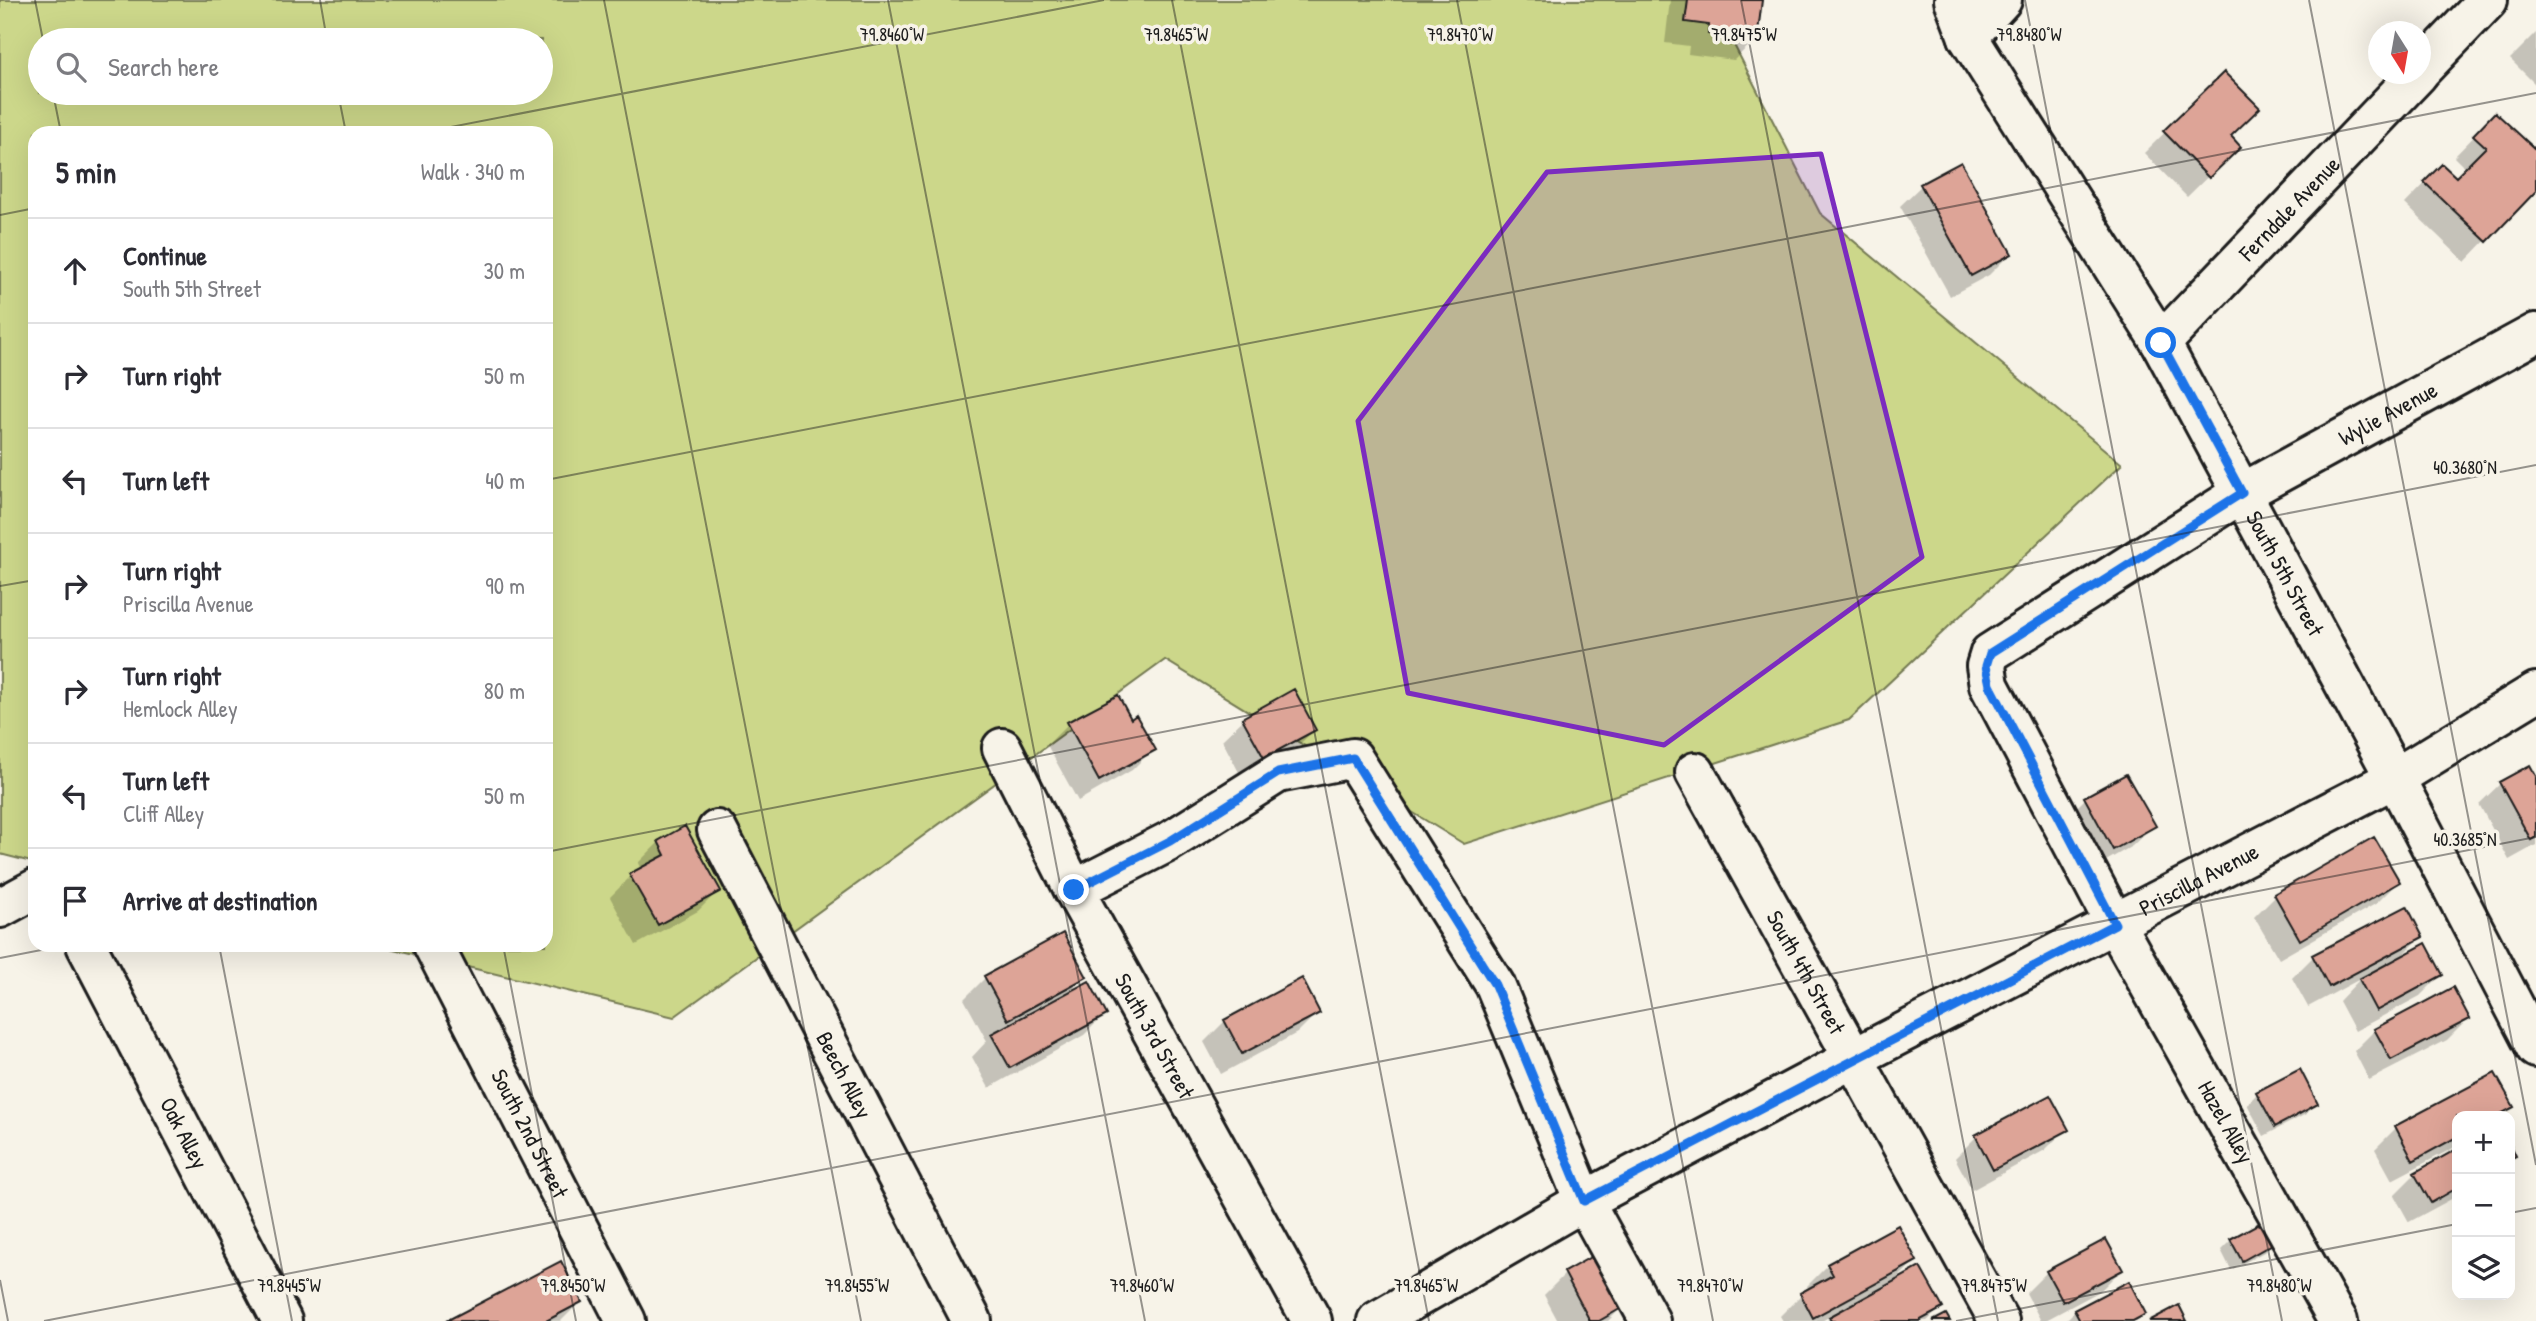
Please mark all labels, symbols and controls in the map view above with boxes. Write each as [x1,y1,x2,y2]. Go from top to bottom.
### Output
north arrow [2368,21,2431,84]
text: 79.8460°W [860,22,924,47]
text: 79.8465°W [1144,22,1208,47]
text: 79.8470°W [1427,22,1493,47]
text: 79.8475°W [1711,22,1777,47]
text: 79.8480°W [1996,22,2062,47]
search box [28,28,553,105]
icon: search [52,48,90,86]
text: Search here [108,49,219,84]
street label: Ferndale Avenue [2231,149,2347,268]
text: 5 min [56,152,116,192]
text: Walk · 340 m [421,156,525,187]
text: Continue [123,238,207,273]
icon: ahead [56,252,94,290]
text: 30 m [483,255,525,286]
text: South 5th Street [123,273,261,304]
route start [2145,327,2176,358]
icon: right [56,357,94,395]
text: Turn right [123,358,221,393]
text: 50 m [484,360,525,391]
street label: Wylie Avenue [2333,374,2443,453]
text: 40.3680°N [2433,455,2497,480]
icon: left [56,462,94,500]
text: Turn left [123,463,209,498]
text: 40 m [485,465,525,496]
street label: South 5th Street [2239,505,2332,642]
text: Turn right [123,553,221,588]
icon: right [56,567,94,605]
text: 90 m [485,570,525,601]
text: Priscilla Avenue [123,588,254,619]
text: Turn right [123,658,221,693]
icon: right [56,672,94,710]
text: 80 m [484,675,525,706]
text: Hemlock Alley [123,693,238,724]
text: Turn left [123,763,209,798]
icon: left [56,777,94,815]
text: 50 m [484,780,525,811]
text: Cliff Alley [123,798,204,829]
text: 40.3685°N [2433,827,2497,852]
street label: Priscilla Avenue [2133,835,2264,923]
route end [1058,874,1089,905]
icon: arrive [56,882,94,920]
text: Arrive at destination [123,883,318,918]
street label: South 4th Street [1760,905,1854,1040]
street label: South 3rd Street [1108,967,1203,1105]
street label: Beech Alley [809,1026,880,1124]
street label: South 2nd Street [484,1064,577,1204]
street label: Hazel Alley [2191,1075,2262,1169]
street label: Oak Alley [153,1092,216,1174]
map controls [2452,1111,2515,1300]
button: + [2452,1111,2515,1174]
button: − [2452,1174,2515,1237]
button: layers [2452,1237,2515,1300]
text: 79.8445°W [257,1273,321,1298]
text: 79.8450°W [541,1273,605,1298]
text: 79.8455°W [825,1273,889,1298]
text: 79.8460°W [1110,1273,1174,1298]
text: 79.8465°W [1394,1273,1458,1298]
text: 79.8470°W [1677,1273,1743,1298]
text: 79.8475°W [1961,1273,2027,1298]
text: 79.8480°W [2246,1273,2312,1298]

